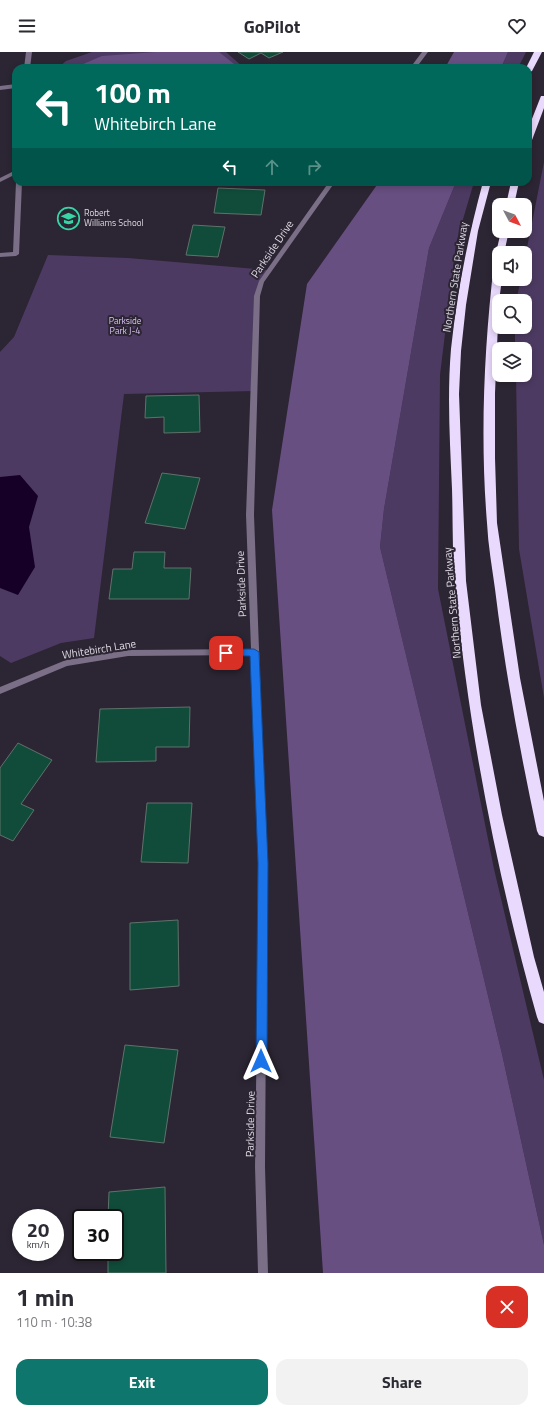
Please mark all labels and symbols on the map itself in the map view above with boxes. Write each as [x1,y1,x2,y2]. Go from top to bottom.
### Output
north arrow [492,198,532,238]
school or university icon: Robert Williams School [55,205,81,231]
place label: Robert Williams School [84,206,144,229]
street label: Parkside Drive [247,217,297,281]
street label: Northern State Parkway [438,220,472,333]
park label: Parkside Park J-4 [109,314,142,337]
street label: Northern State Parkway [439,546,465,659]
street label: Parkside Drive [232,550,250,617]
street label: Whitebirch Lane [61,635,138,663]
pin [209,636,243,670]
position arrow [240,1040,282,1082]
street label: Parkside Drive [241,1090,259,1157]
speed limit sign: 30 [72,1209,124,1261]

